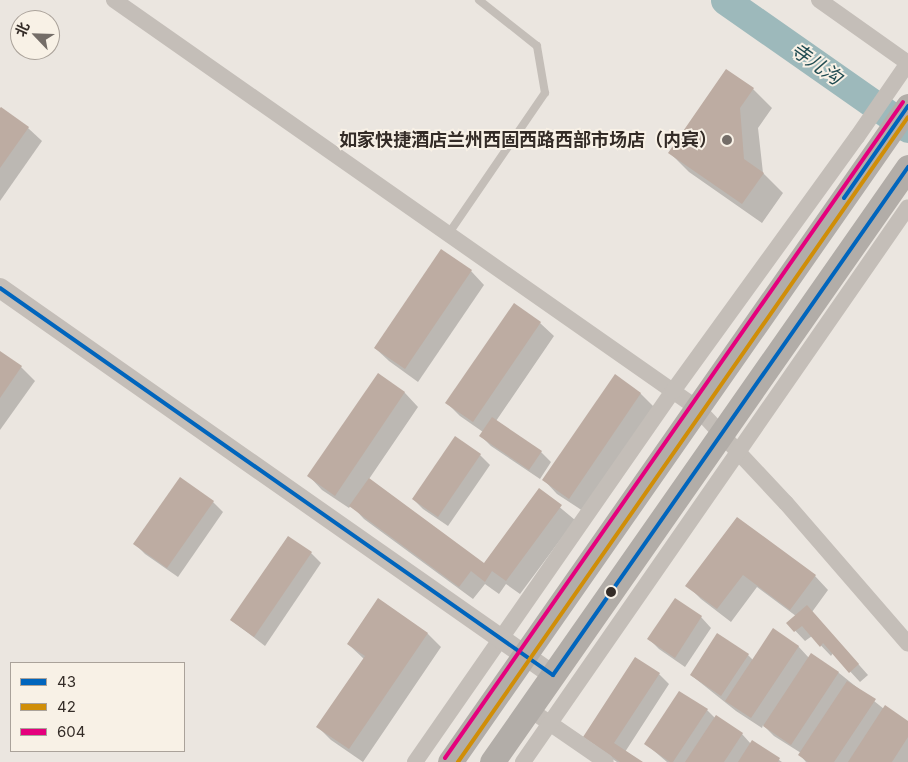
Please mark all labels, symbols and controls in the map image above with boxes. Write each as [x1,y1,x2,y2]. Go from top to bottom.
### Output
north arrow [10,10,60,60]
text: 北 [11,19,32,39]
water label: 寺儿沟 [786,38,846,90]
place label: 如家快捷酒店兰州西固西路西部市场店（内宾） [339,129,717,151]
marker: 如家快捷酒店兰州西固西路西部市场店（内宾） [721,134,733,146]
unlabelled marker [606,587,616,597]
legend [10,662,185,752]
text: 43 [57,672,76,691]
text: 42 [57,697,76,716]
text: 604 [57,722,85,741]

